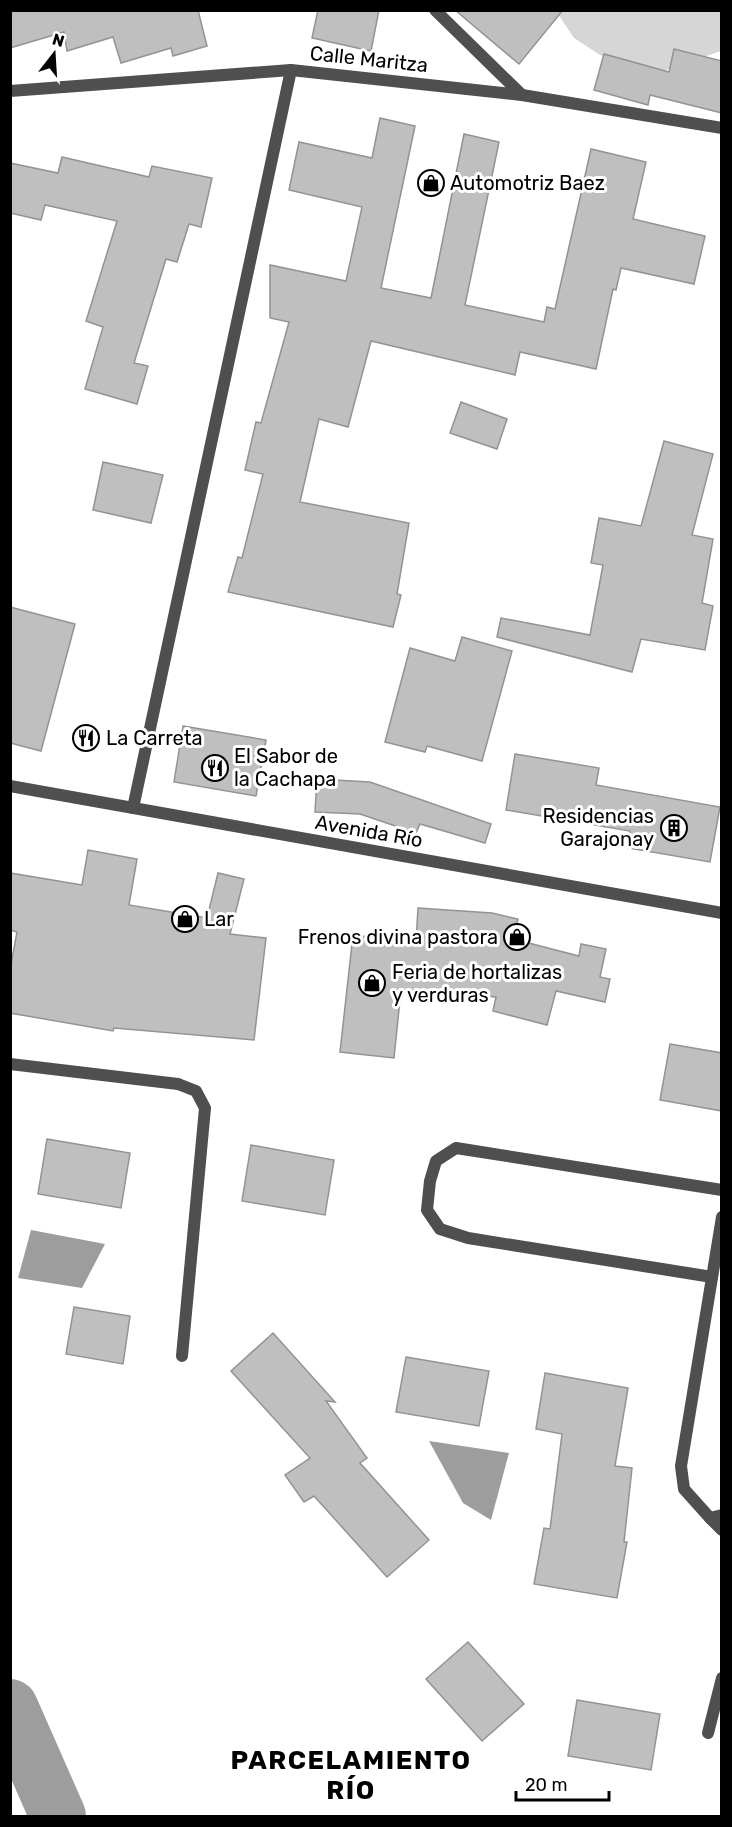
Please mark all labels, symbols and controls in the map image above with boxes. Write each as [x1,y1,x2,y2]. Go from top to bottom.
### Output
north arrow [24,24,84,84]
text: N [50,29,67,51]
street label: Calle Maritza [309,41,429,77]
shop icon: Automotriz Baez [416,168,446,198]
place label: Automotriz Baez [450,171,605,195]
restaurant icon: La Carreta [71,723,101,753]
place label: La Carreta [106,726,203,750]
place label: El Sabor de la Cachapa [234,744,338,791]
restaurant icon: El Sabor de la Cachapa [200,753,230,783]
place label: Residencias Garajonay [542,804,654,851]
street label: Avenida Río [313,810,425,852]
building icon: Residencias Garajonay [659,813,689,843]
shop icon: Lar [170,904,200,934]
place label: Lar [204,907,234,931]
shop icon: Frenos divina pastora [502,922,532,952]
place label: Frenos divina pastora [298,925,498,949]
place label: Feria de hortalizas y verduras [392,960,562,1007]
shop icon: Feria de hortalizas y verduras [357,968,387,998]
district label: PARCELAMIENTO RÍO [230,1745,472,1806]
scale bar [516,1764,609,1802]
text: 20 m [525,1774,567,1796]

